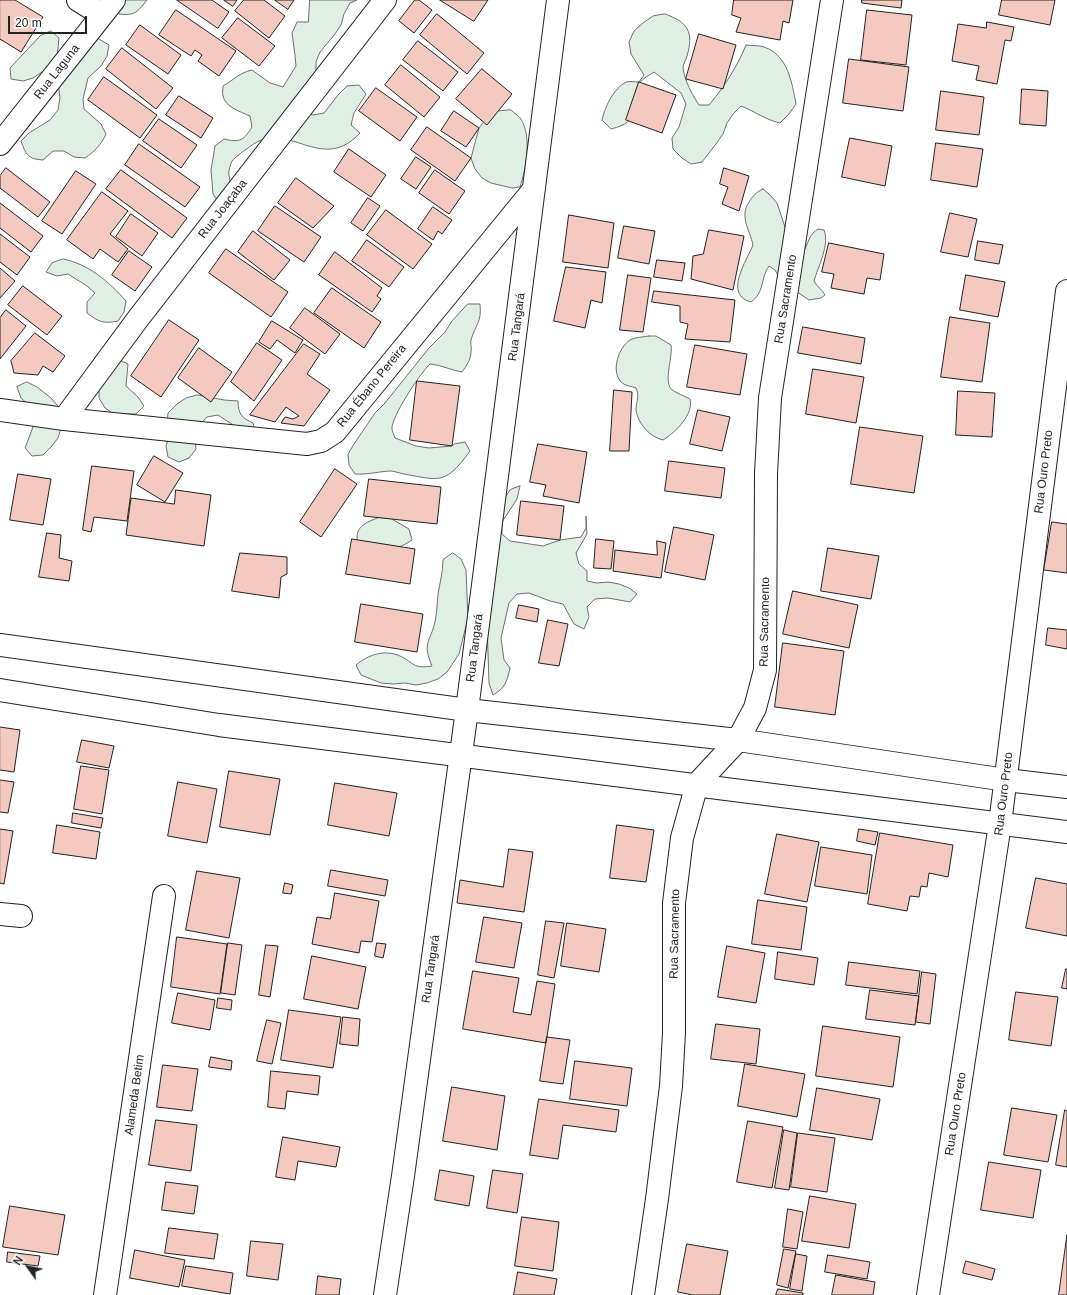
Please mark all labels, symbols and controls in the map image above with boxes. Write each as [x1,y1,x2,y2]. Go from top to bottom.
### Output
scale bar [10,8,89,34]
text: 20 m [15,16,42,30]
street label: Rua Laguna [31,42,83,102]
street label: Rua Joaçaba [196,177,250,241]
street label: Rua Sacramento [772,253,800,345]
street label: Rua Tangará [506,292,528,362]
street label: Rua Ébano Pereira [334,342,410,430]
street label: Rua Ouro Preto [1032,429,1056,515]
street label: Rua Sacramento [757,577,773,667]
street label: Rua Tangará [464,613,486,683]
street label: Rua Ouro Preto [992,751,1016,837]
street label: Rua Sacramento [667,889,683,979]
street label: Rua Tangará [419,934,443,1004]
street label: Alameda Betim [122,1054,148,1136]
street label: Rua Ouro Preto [942,1071,970,1157]
north arrow [8,1247,48,1287]
text: N [11,1254,25,1267]

